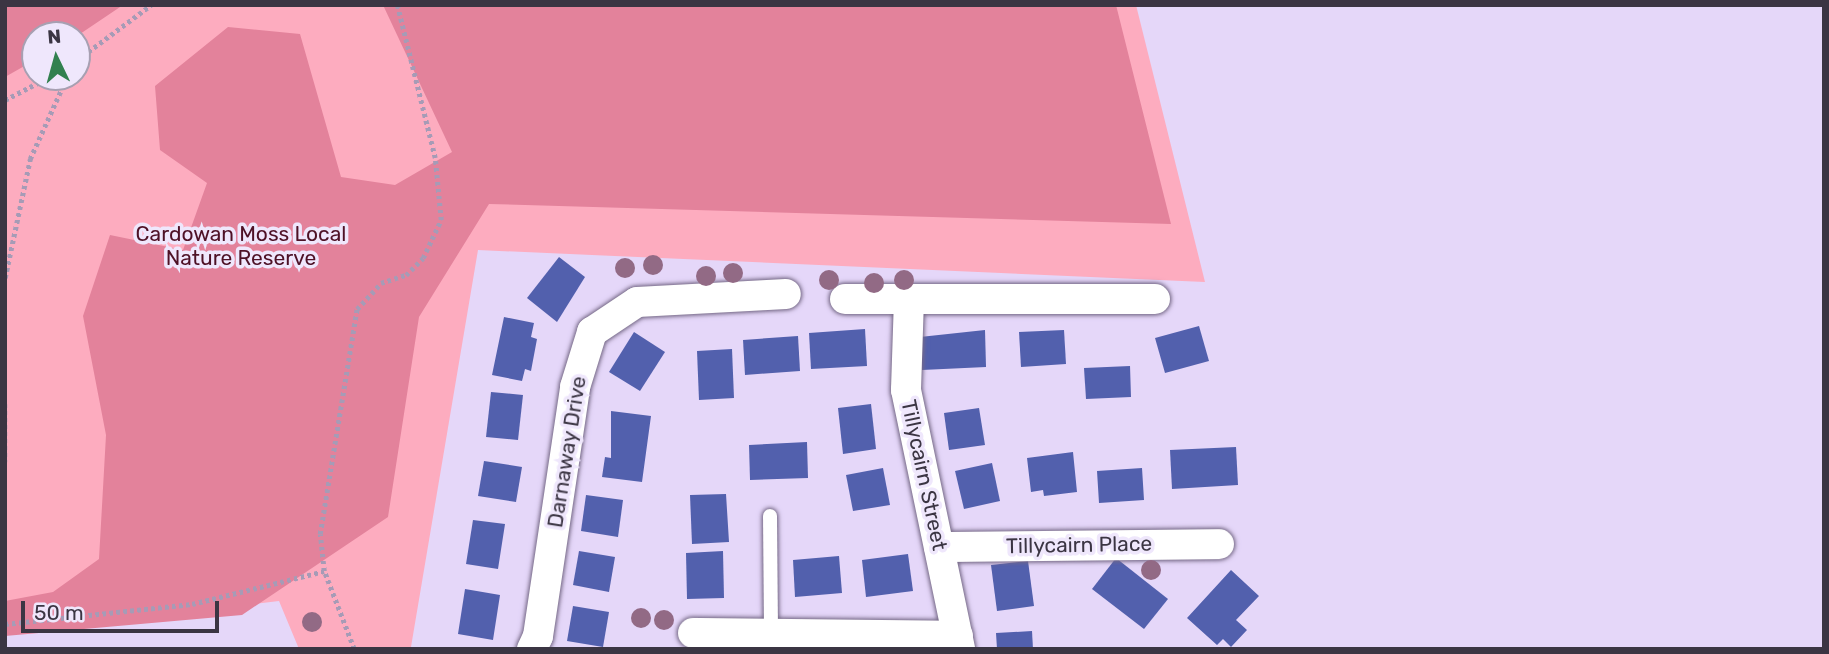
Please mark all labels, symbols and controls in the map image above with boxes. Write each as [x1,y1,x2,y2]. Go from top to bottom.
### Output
north arrow [21,21,91,91]
text: N [46,25,62,49]
park label: Cardowan Moss Local Nature Reserve [136,221,346,271]
street label: Darnaway Drive [543,374,591,530]
street label: Tillycairn Street [896,397,952,553]
street label: Tillycairn Place [1006,531,1152,559]
scale bar [24,588,222,632]
text: 50 m [34,600,84,625]

